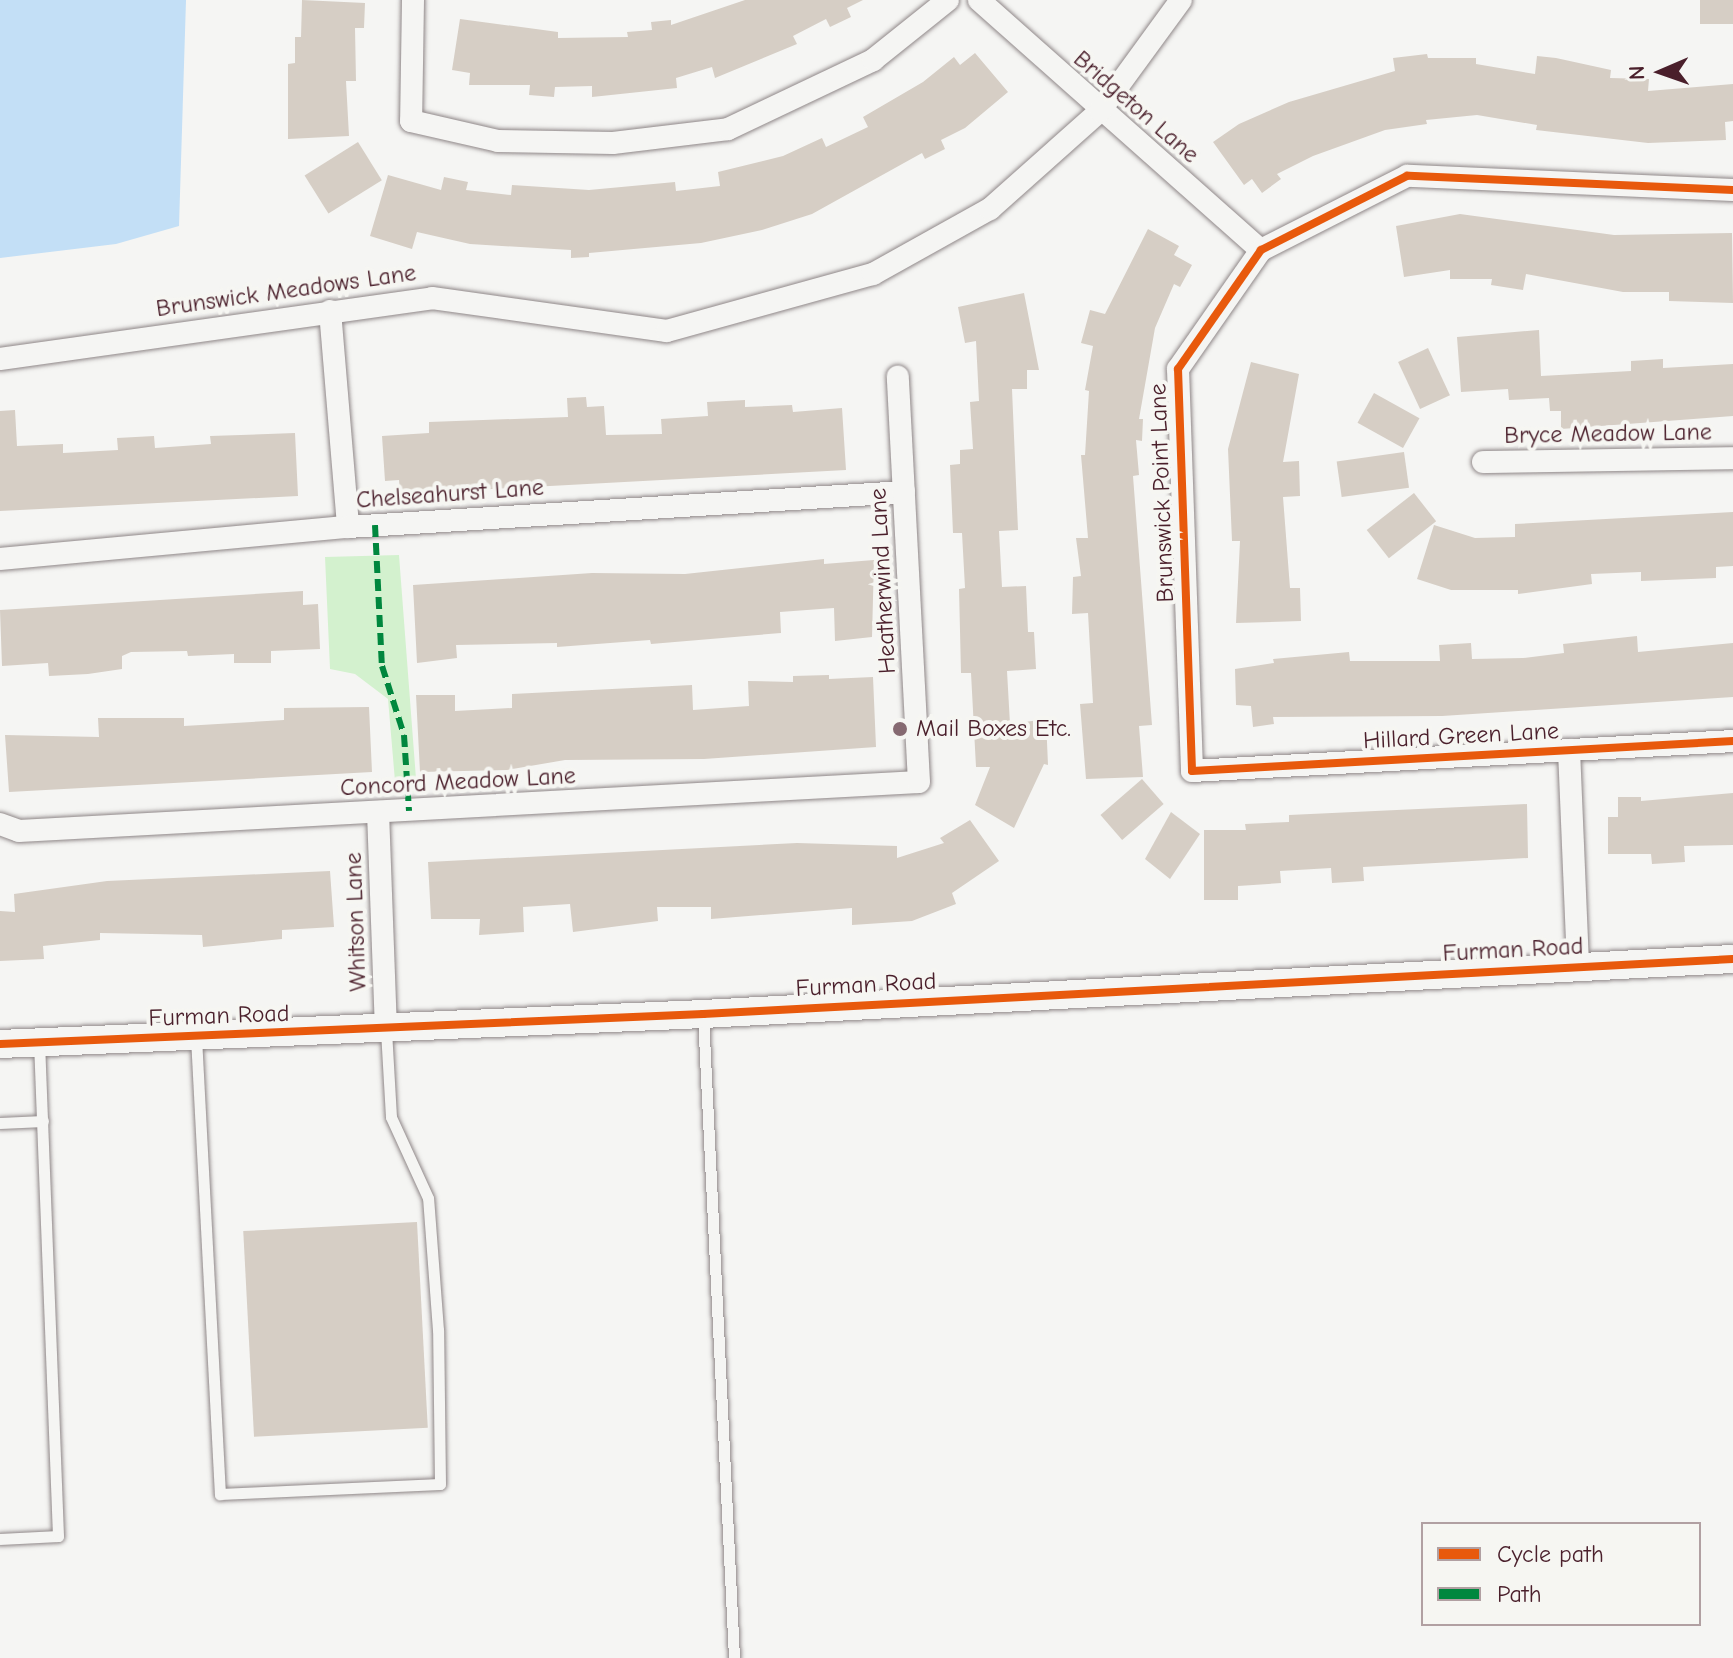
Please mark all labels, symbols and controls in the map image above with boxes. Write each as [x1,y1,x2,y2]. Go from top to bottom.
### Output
north arrow [1621,32,1701,112]
street label: Bridgeton Lane [1067,45,1205,169]
text: N [1624,65,1650,80]
street label: Brunswick Meadows Lane [154,258,418,324]
street label: Brunswick Point Lane [1144,383,1180,603]
street label: Bryce Meadow Lane [1504,418,1712,450]
street label: Chelseahurst Lane [355,473,545,515]
street label: Heatherwind Lane [864,487,902,675]
place label: Mail Boxes Etc. [916,715,1071,743]
street label: Hillard Green Lane [1362,716,1560,756]
marker: Mail Boxes Etc. [891,720,909,738]
street label: Concord Meadow Lane [339,761,577,803]
street label: Whitson Lane [339,852,373,992]
street label: Furman Road [1442,932,1584,968]
street label: Furman Road [795,967,937,1003]
street label: Furman Road [148,999,290,1033]
legend [1421,1522,1701,1626]
text: Cycle path [1497,1540,1604,1568]
text: Path [1497,1580,1542,1608]

